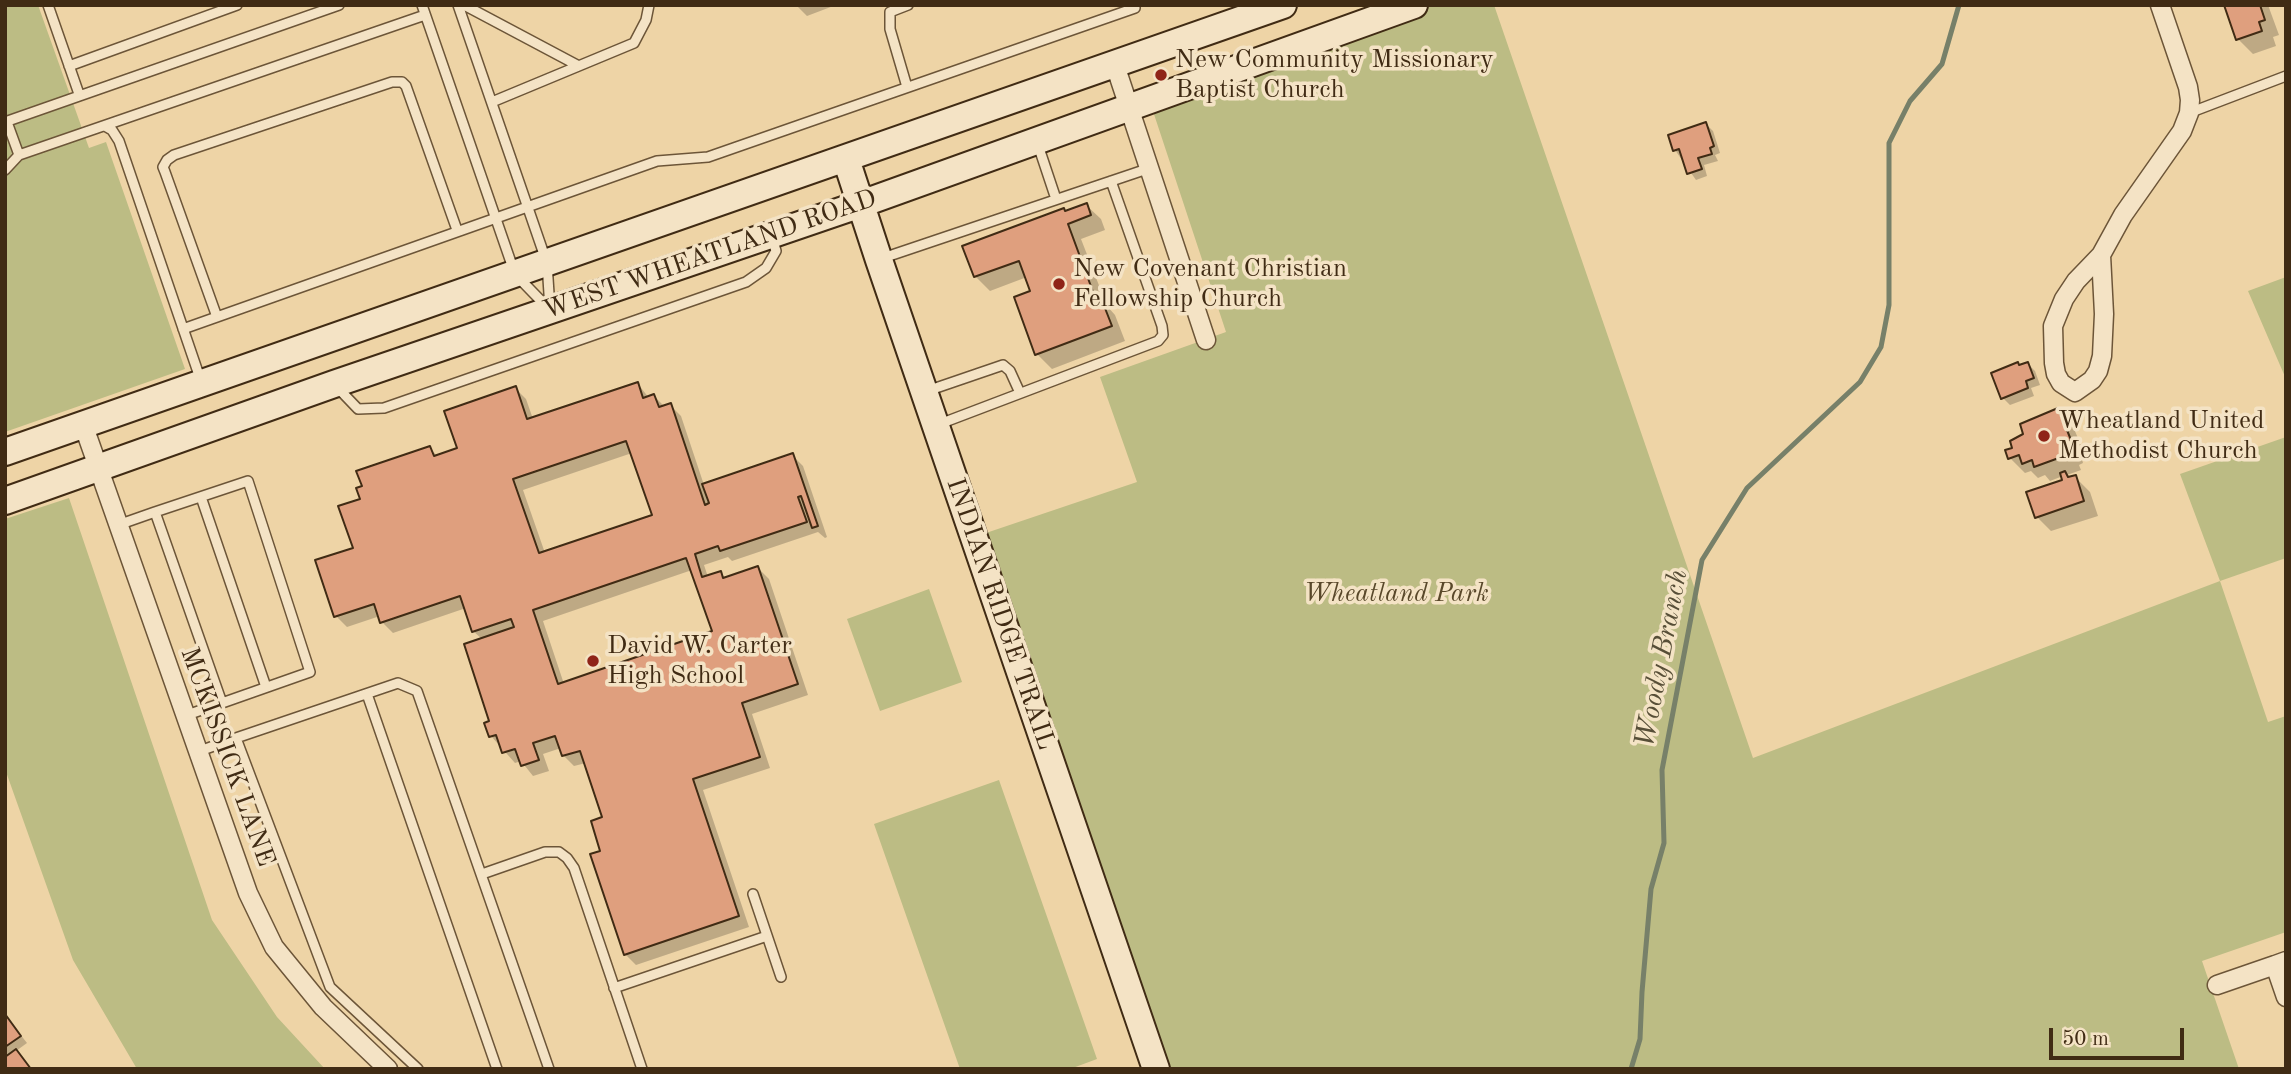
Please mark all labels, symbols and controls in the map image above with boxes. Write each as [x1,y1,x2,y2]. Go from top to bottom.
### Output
place label: New Community Missionary Baptist Church [1175,44,1494,106]
marker: New Community Missionary Baptist Church [1153,67,1169,83]
street label: WEST WHEATLAND ROAD [539,183,881,327]
place label: New Covenant Christian Fellowship Church [1073,253,1347,314]
marker: New Covenant Christian Fellowship Church [1051,276,1067,292]
place label: Wheatland United Methodist Church [2058,405,2265,466]
marker: Wheatland United Methodist Church [2036,428,2052,444]
street label: INDIAN RIDGE TRAIL [939,474,1061,754]
water label: Woody Branch [1628,567,1696,751]
park label: Wheatland Park [1303,578,1489,610]
place label: David W. Carter High School [607,630,792,692]
street label: MCKISSICK LANE [173,643,281,871]
marker: David W. Carter High School [585,653,601,669]
scale bar [2053,1014,2188,1058]
text: 50 m [2062,1029,2109,1050]

